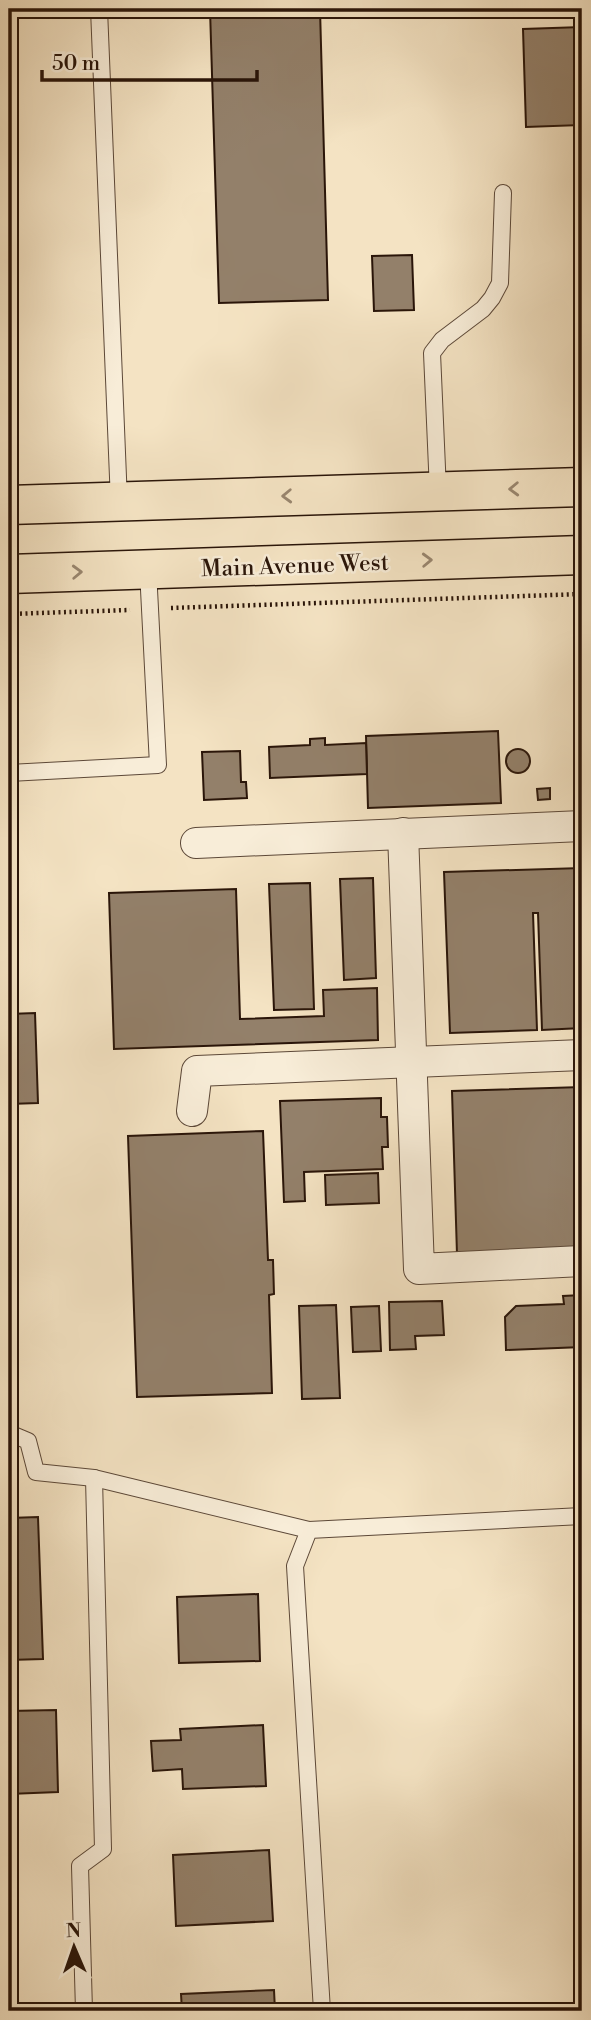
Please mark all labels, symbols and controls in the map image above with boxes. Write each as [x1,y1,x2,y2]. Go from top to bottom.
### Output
scale bar [42,38,257,82]
text: 50 m [52,51,100,77]
one-way arrow [508,481,519,496]
one-way arrow [281,489,292,504]
street label: Main Avenue West [201,549,389,583]
one-way arrow [422,553,433,568]
one-way arrow [72,565,83,580]
north arrow [38,1912,108,1982]
text: N [66,1919,81,1943]

